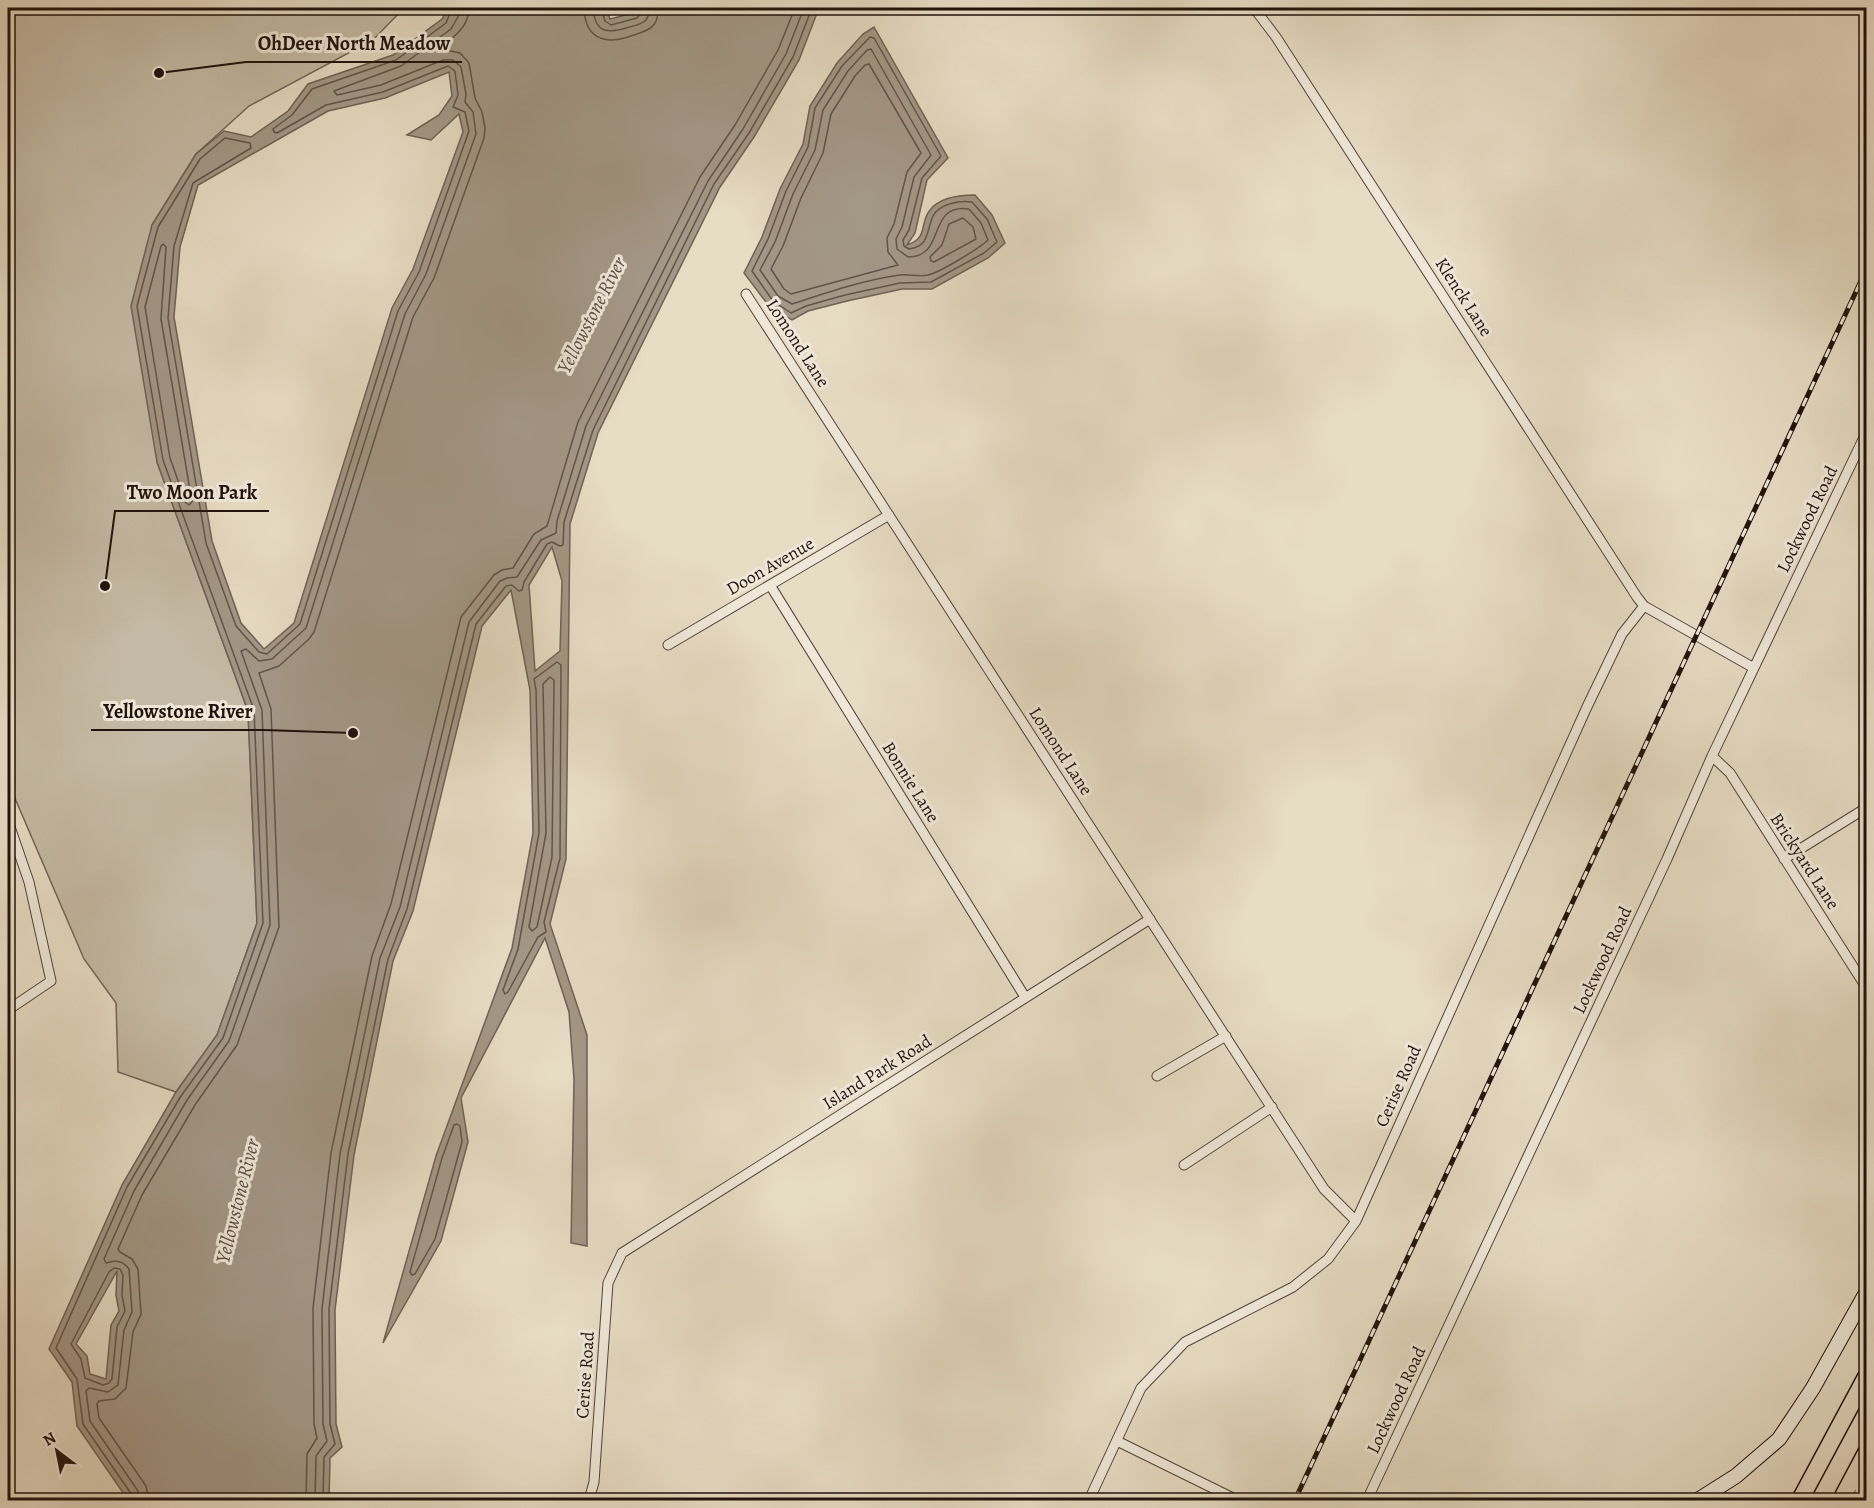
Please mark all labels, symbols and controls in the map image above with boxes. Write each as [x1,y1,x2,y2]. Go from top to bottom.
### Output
callout: OhDeer North Meadow [246,24,462,62]
text: OhDeer North Meadow [258,30,451,57]
water label: Yellowstone River [551,251,633,378]
street label: Klenck Lane [1430,253,1498,341]
street label: Lomond Lane [761,294,835,392]
street label: Lockwood Road [1771,461,1843,576]
callout: Two Moon Park [115,473,269,511]
text: Two Moon Park [127,479,258,506]
street label: Doon Avenue [722,531,818,601]
callout: Yellowstone River [91,692,264,730]
text: Yellowstone River [102,698,253,725]
street label: Lomond Lane [1024,702,1098,800]
street label: Bonnie Lane [877,737,945,827]
street label: Brickyard Lane [1765,808,1845,914]
street label: Lockwood Road [1567,902,1637,1018]
street label: Island Park Road [818,1029,936,1115]
street label: Cerise Road [1369,1041,1427,1131]
water label: Yellowstone River [209,1135,266,1266]
street label: Cerise Road [570,1330,600,1419]
street label: Lockwood Road [1361,1342,1431,1458]
north arrow [27,1421,87,1481]
text: N [39,1427,61,1452]

